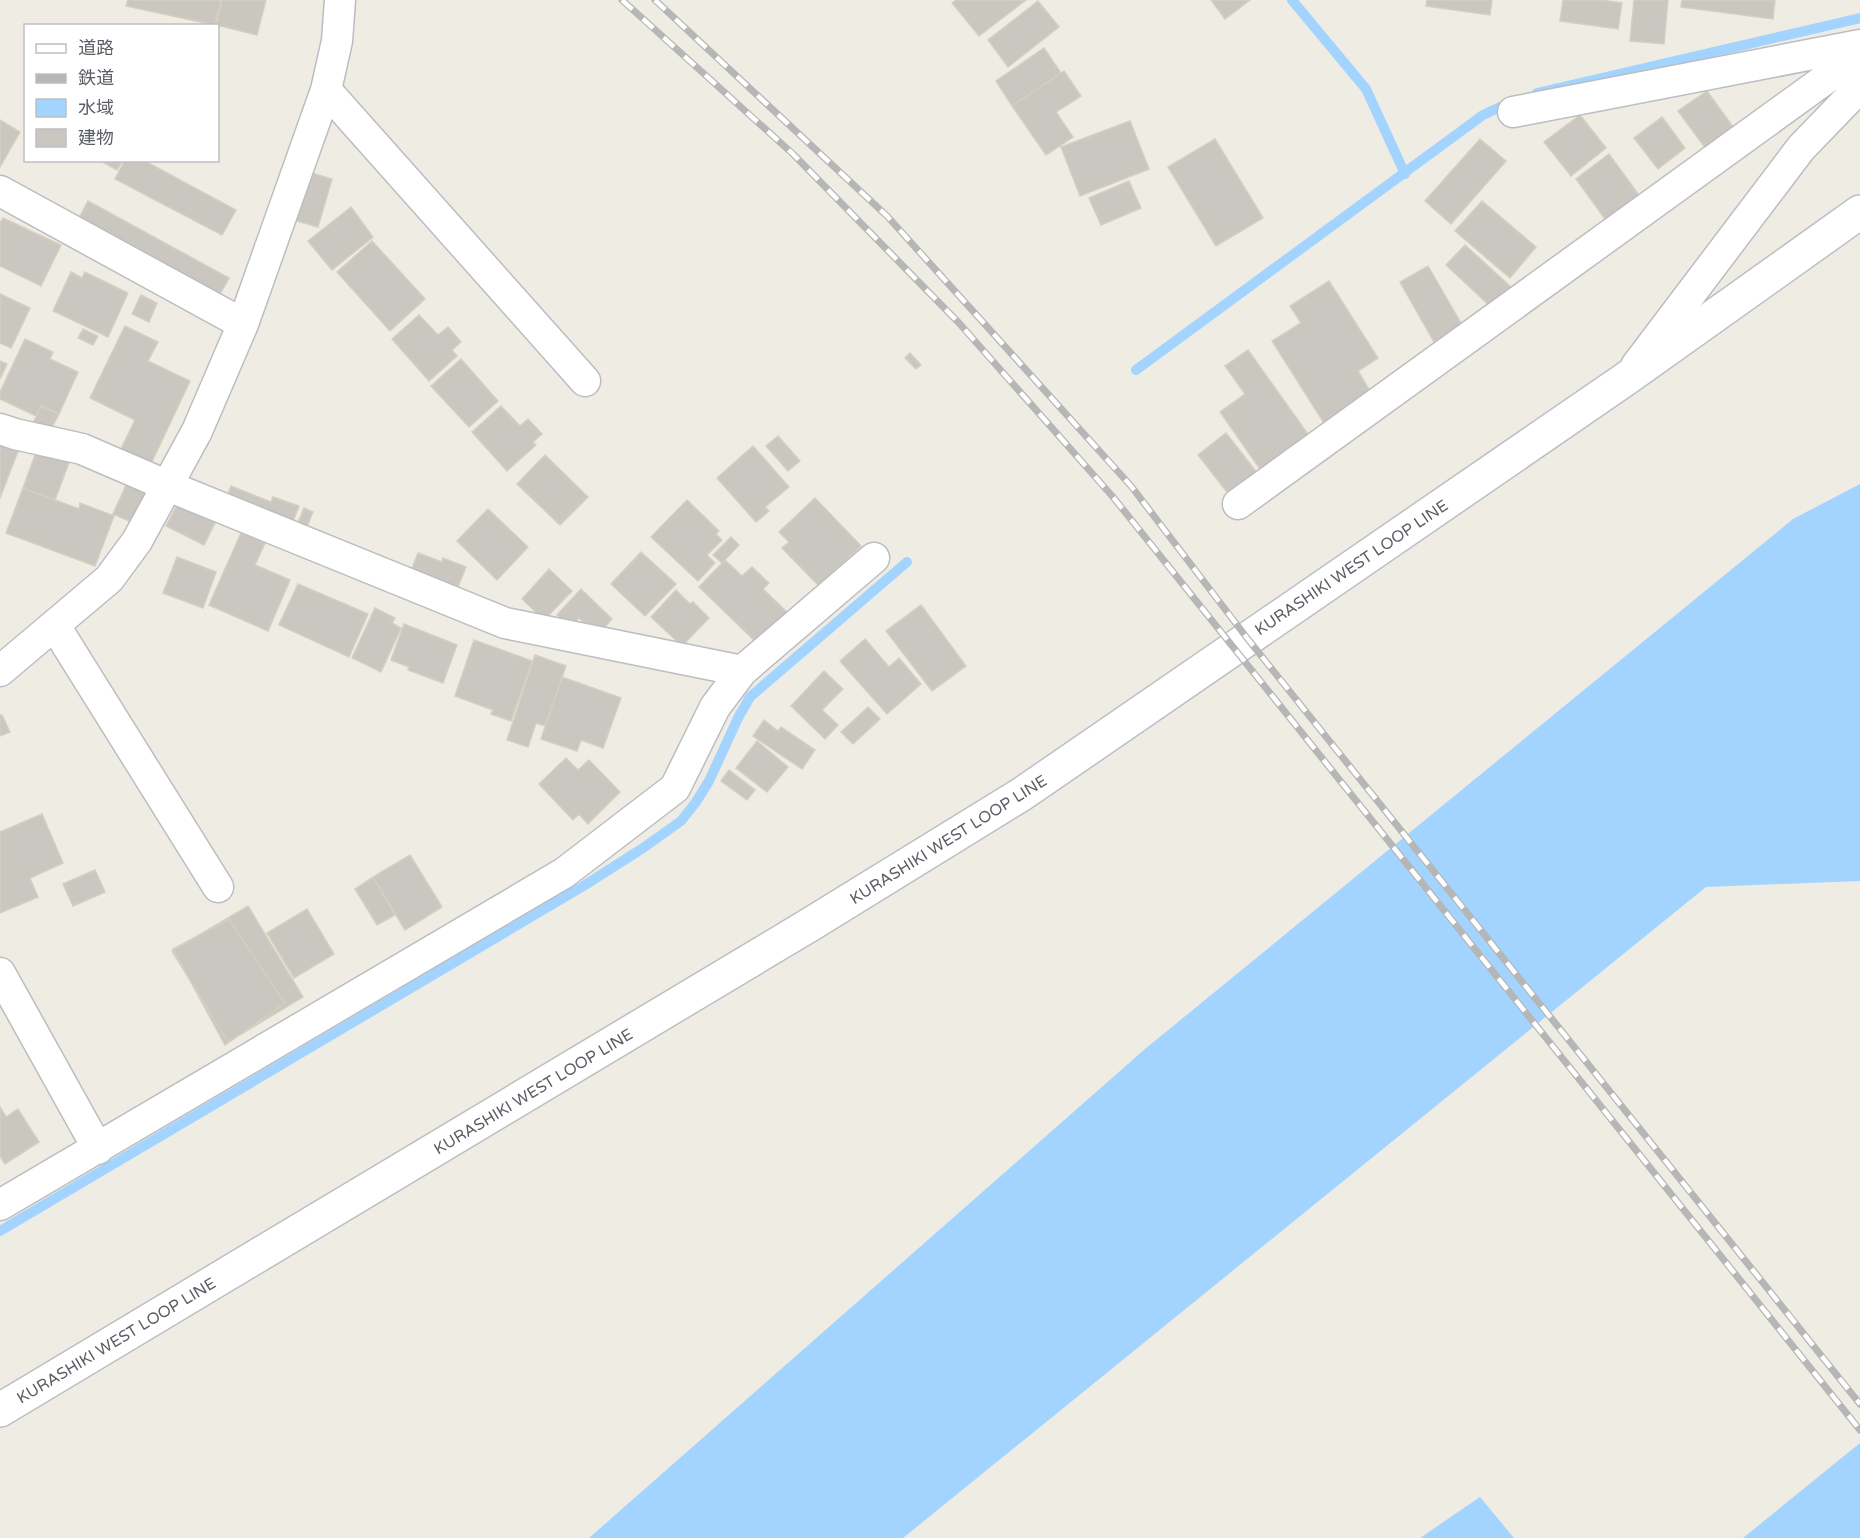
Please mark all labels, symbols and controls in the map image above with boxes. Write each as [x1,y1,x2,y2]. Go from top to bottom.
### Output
legend [24,24,219,162]
text: 道路 [78,37,114,59]
text: 鉄道 [78,67,114,89]
text: 水域 [78,97,114,119]
text: 建物 [78,127,114,149]
street label: KURASHIKI WEST LOOP LINE [1251,496,1452,640]
street label: KURASHIKI WEST LOOP LINE [846,771,1051,909]
street label: KURASHIKI WEST LOOP LINE [430,1024,637,1159]
street label: KURASHIKI WEST LOOP LINE [13,1273,220,1408]

